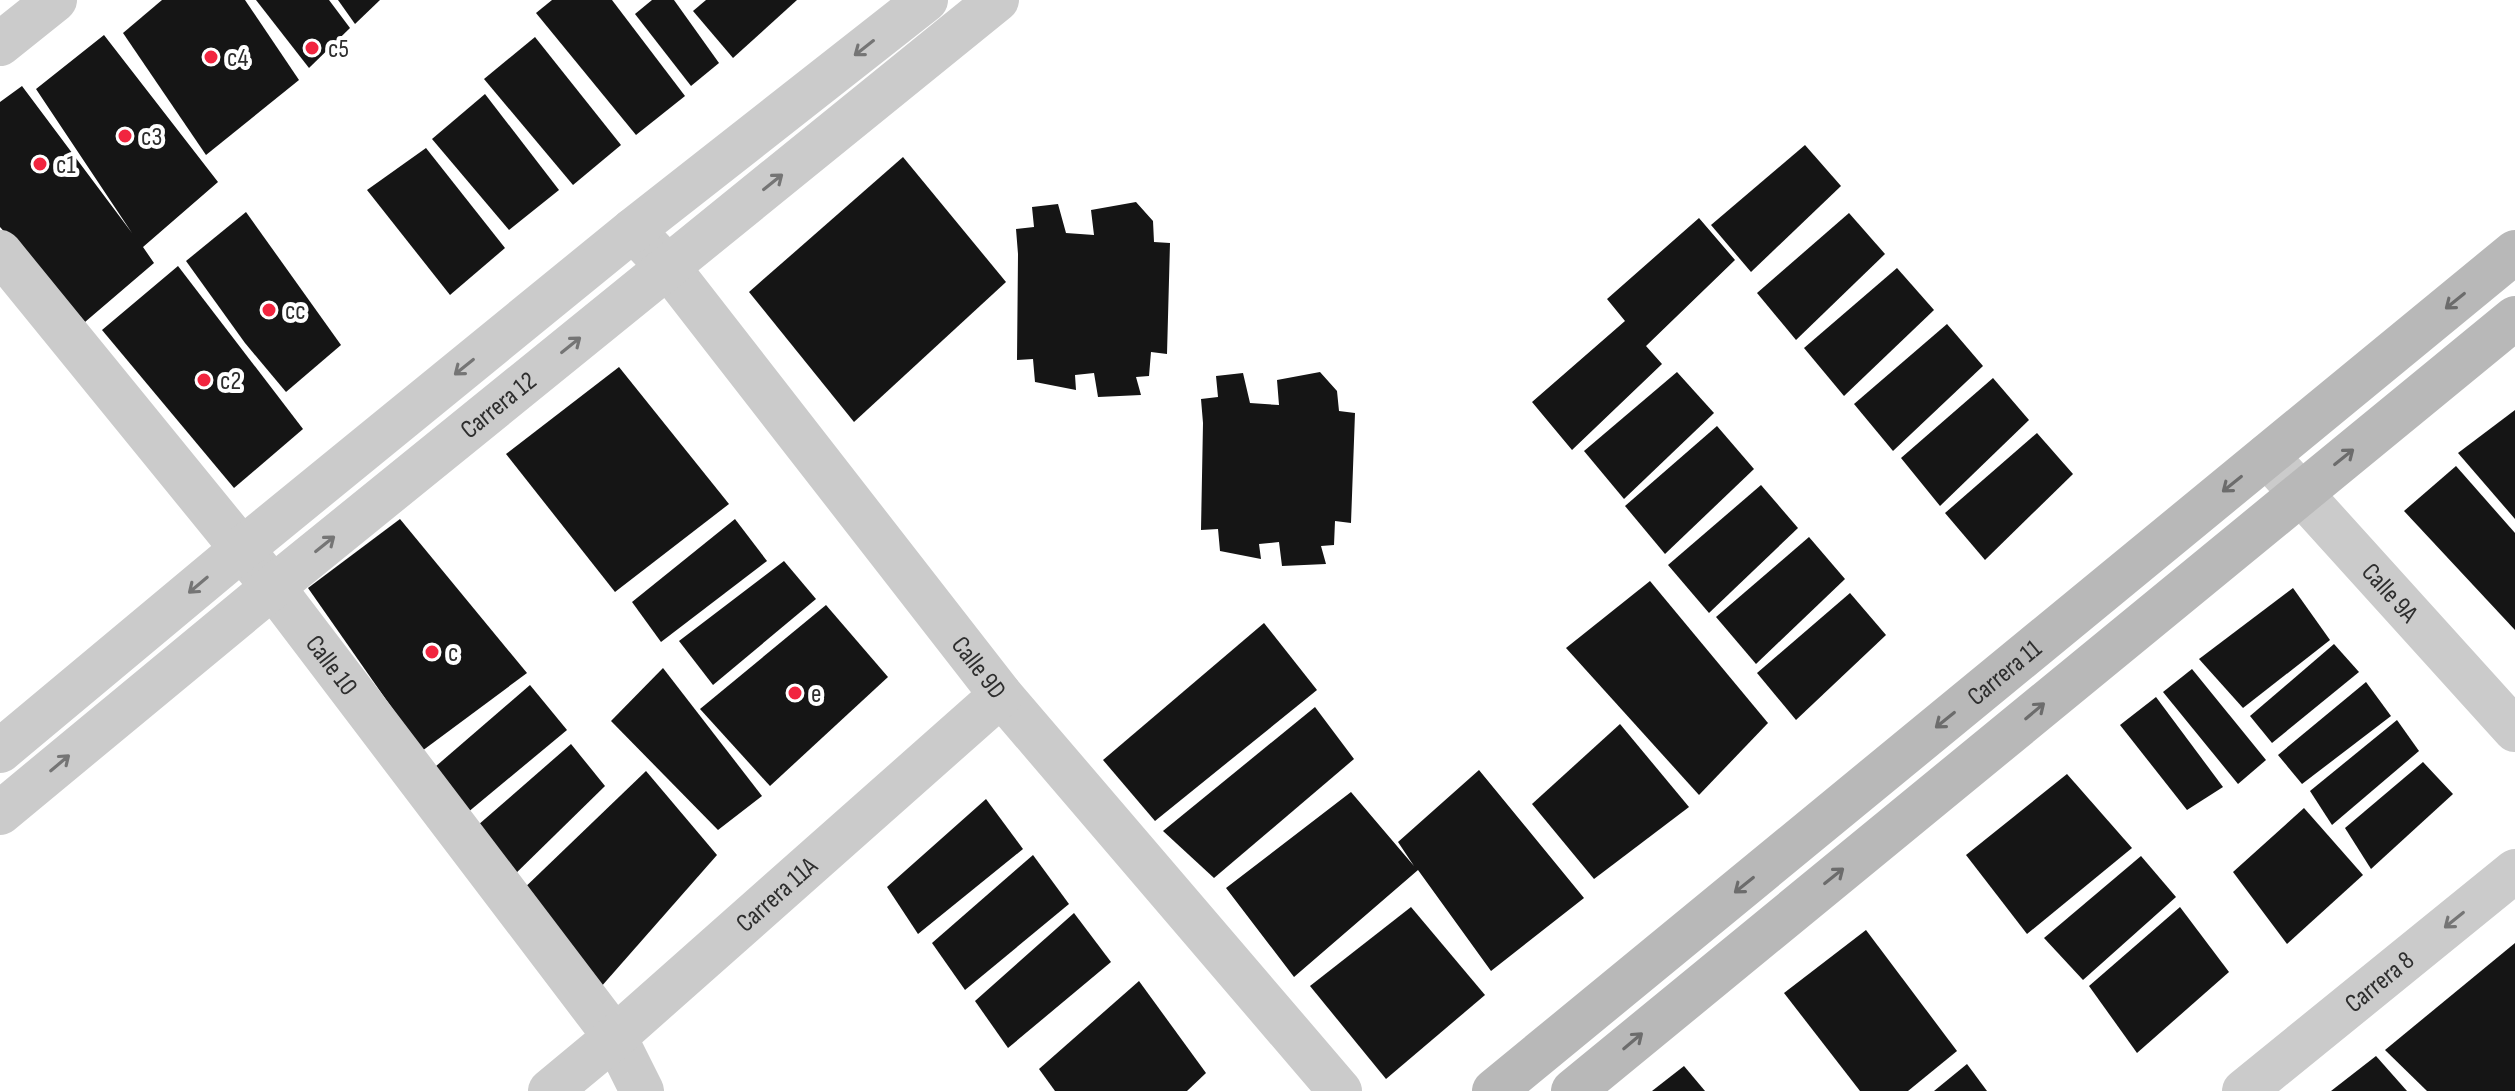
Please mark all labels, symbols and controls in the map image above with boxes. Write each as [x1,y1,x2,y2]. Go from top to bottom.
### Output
place label: c5 [328,34,349,65]
marker: c5 [303,39,321,57]
one-way arrow [854,39,875,57]
place label: c4 [227,43,249,74]
marker: c4 [202,48,220,66]
place label: c3 [141,122,162,153]
marker: c3 [116,127,134,145]
place label: c1 [56,150,76,181]
marker: c1 [31,155,49,173]
one-way arrow [762,173,783,190]
one-way arrow [2445,292,2466,310]
place label: cc [285,296,306,327]
marker: cc [260,301,278,319]
one-way arrow [560,336,581,354]
one-way arrow [454,359,475,376]
place label: c2 [220,366,241,397]
street label: Carrera 12 [455,366,543,446]
marker: c2 [195,371,213,389]
one-way arrow [2333,448,2354,466]
one-way arrow [2222,475,2243,493]
one-way arrow [315,535,335,553]
street label: Calle 9A [2355,557,2425,630]
one-way arrow [188,576,209,594]
street label: Calle 10 [298,630,364,702]
street label: Calle 9D [944,631,1012,706]
street label: Carrera 11 [1962,634,2048,713]
place label: c [448,638,458,669]
marker: c [423,643,441,661]
place label: e [811,679,821,710]
marker: e [786,684,804,702]
one-way arrow [2024,702,2045,720]
one-way arrow [1935,711,1956,729]
one-way arrow [49,754,70,772]
street label: Carrera 11A [730,851,825,939]
one-way arrow [1823,868,1844,885]
one-way arrow [1734,876,1755,894]
one-way arrow [2445,911,2465,929]
street label: Carrera 8 [2339,945,2421,1020]
one-way arrow [1622,1032,1643,1050]

